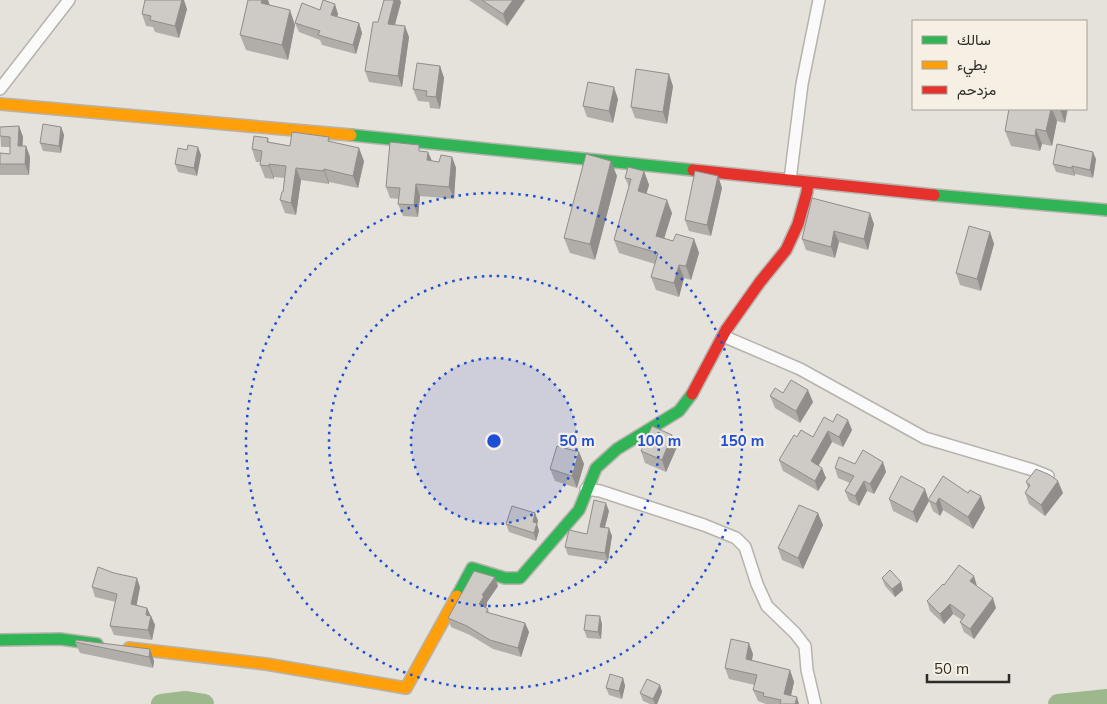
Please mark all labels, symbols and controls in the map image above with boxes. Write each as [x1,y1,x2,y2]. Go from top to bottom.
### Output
legend [912,20,1087,110]
text: سالك [957,30,991,49]
text: بطيء [957,55,987,78]
text: مزدحم [957,80,996,100]
text: 50 m [559,431,595,450]
text: 100 m [637,431,681,450]
text: 150 m [720,431,764,450]
centre of rings [485,432,503,450]
scale bar [927,652,1010,684]
text: 50 m [934,659,969,678]

